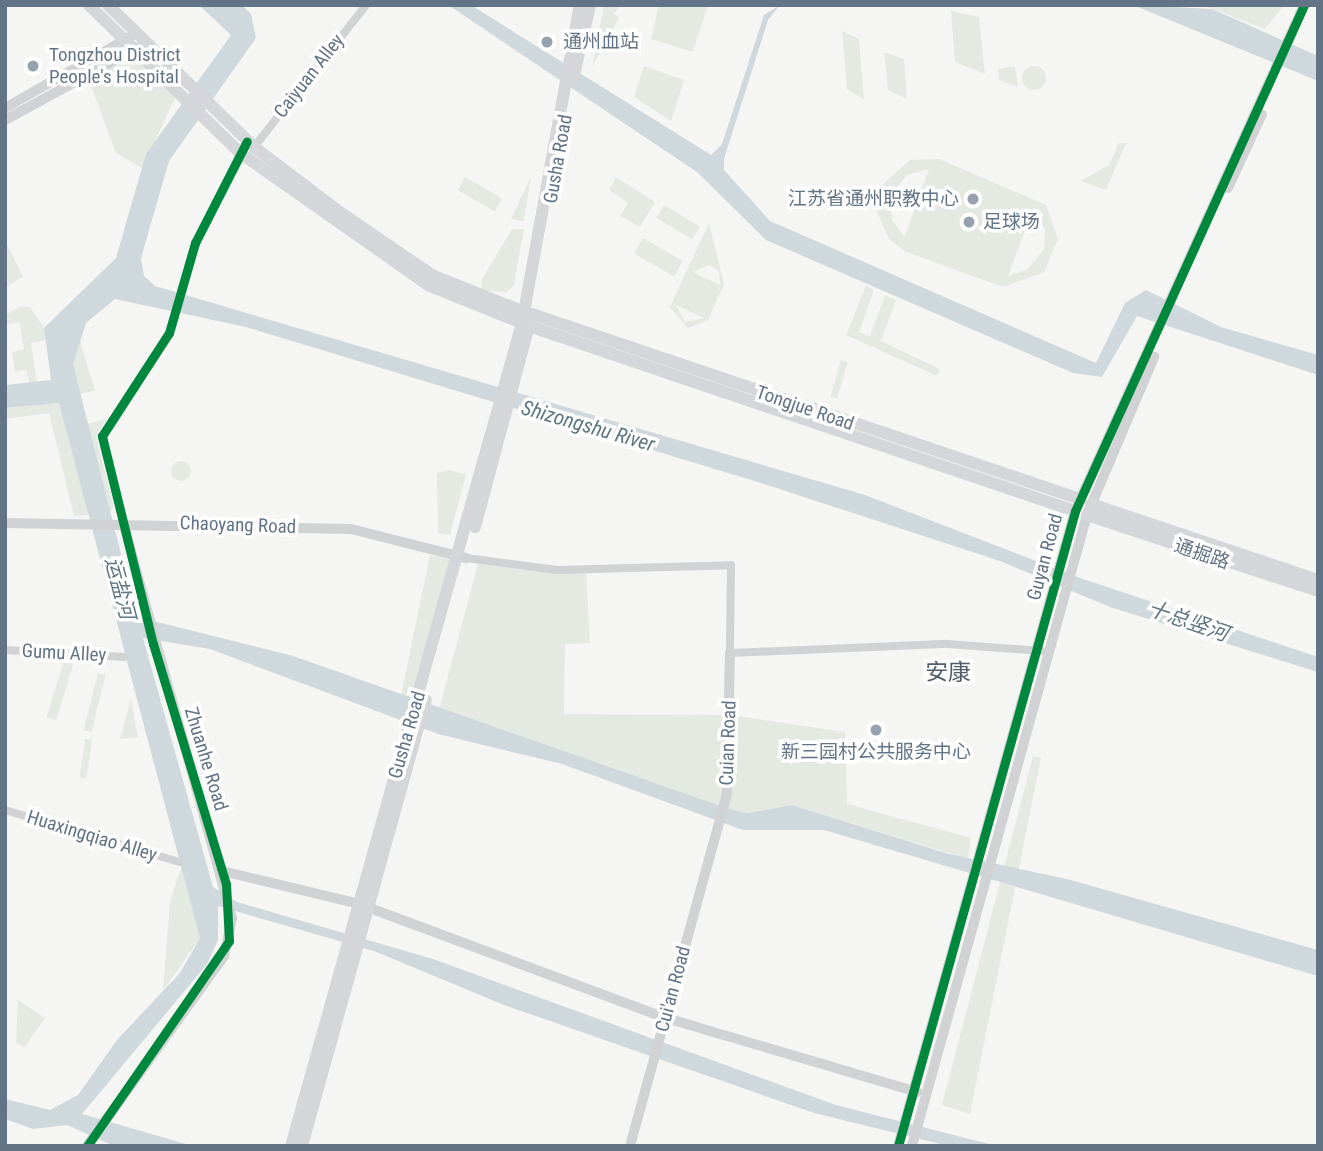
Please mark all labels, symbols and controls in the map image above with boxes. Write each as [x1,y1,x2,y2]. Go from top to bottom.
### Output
street label: Caiyuan Alley [269,29,349,123]
place label: 通州血站 [563,31,639,53]
marker: 通州血站 [537,32,557,52]
place label: Tongzhou District People's Hospital [49,44,181,88]
marker: Tongzhou District People's Hospital [23,56,43,76]
street label: Gusha Road [539,113,577,205]
place label: 江苏省通州职教中心 [788,188,959,210]
marker: 江苏省通州职教中心 [965,191,981,207]
place label: 足球场 [983,211,1040,233]
marker: 足球场 [961,214,977,230]
street label: Tongjue Road [753,381,857,435]
water label: Shizongshu River [518,395,658,457]
street label: Guyan Road [1022,511,1068,603]
street label: Chaoyang Road [179,512,297,538]
street label: 通掘路 [1171,534,1233,574]
water label: 运盐河 [100,554,140,622]
water label: 十总竖河 [1144,595,1232,647]
street label: Gumu Alley [21,639,107,667]
district label: 安康 [925,659,971,687]
street label: Gusha Road [384,689,430,781]
street label: Cuian Road [715,700,741,786]
street label: Zhuanhe Road [179,704,233,814]
marker: 新三园村公共服务中心 [868,722,884,738]
place label: 新三园村公共服务中心 [781,741,971,763]
street label: Huaxingqiao Alley [24,805,160,867]
street label: Cui'an Road [651,944,695,1034]

